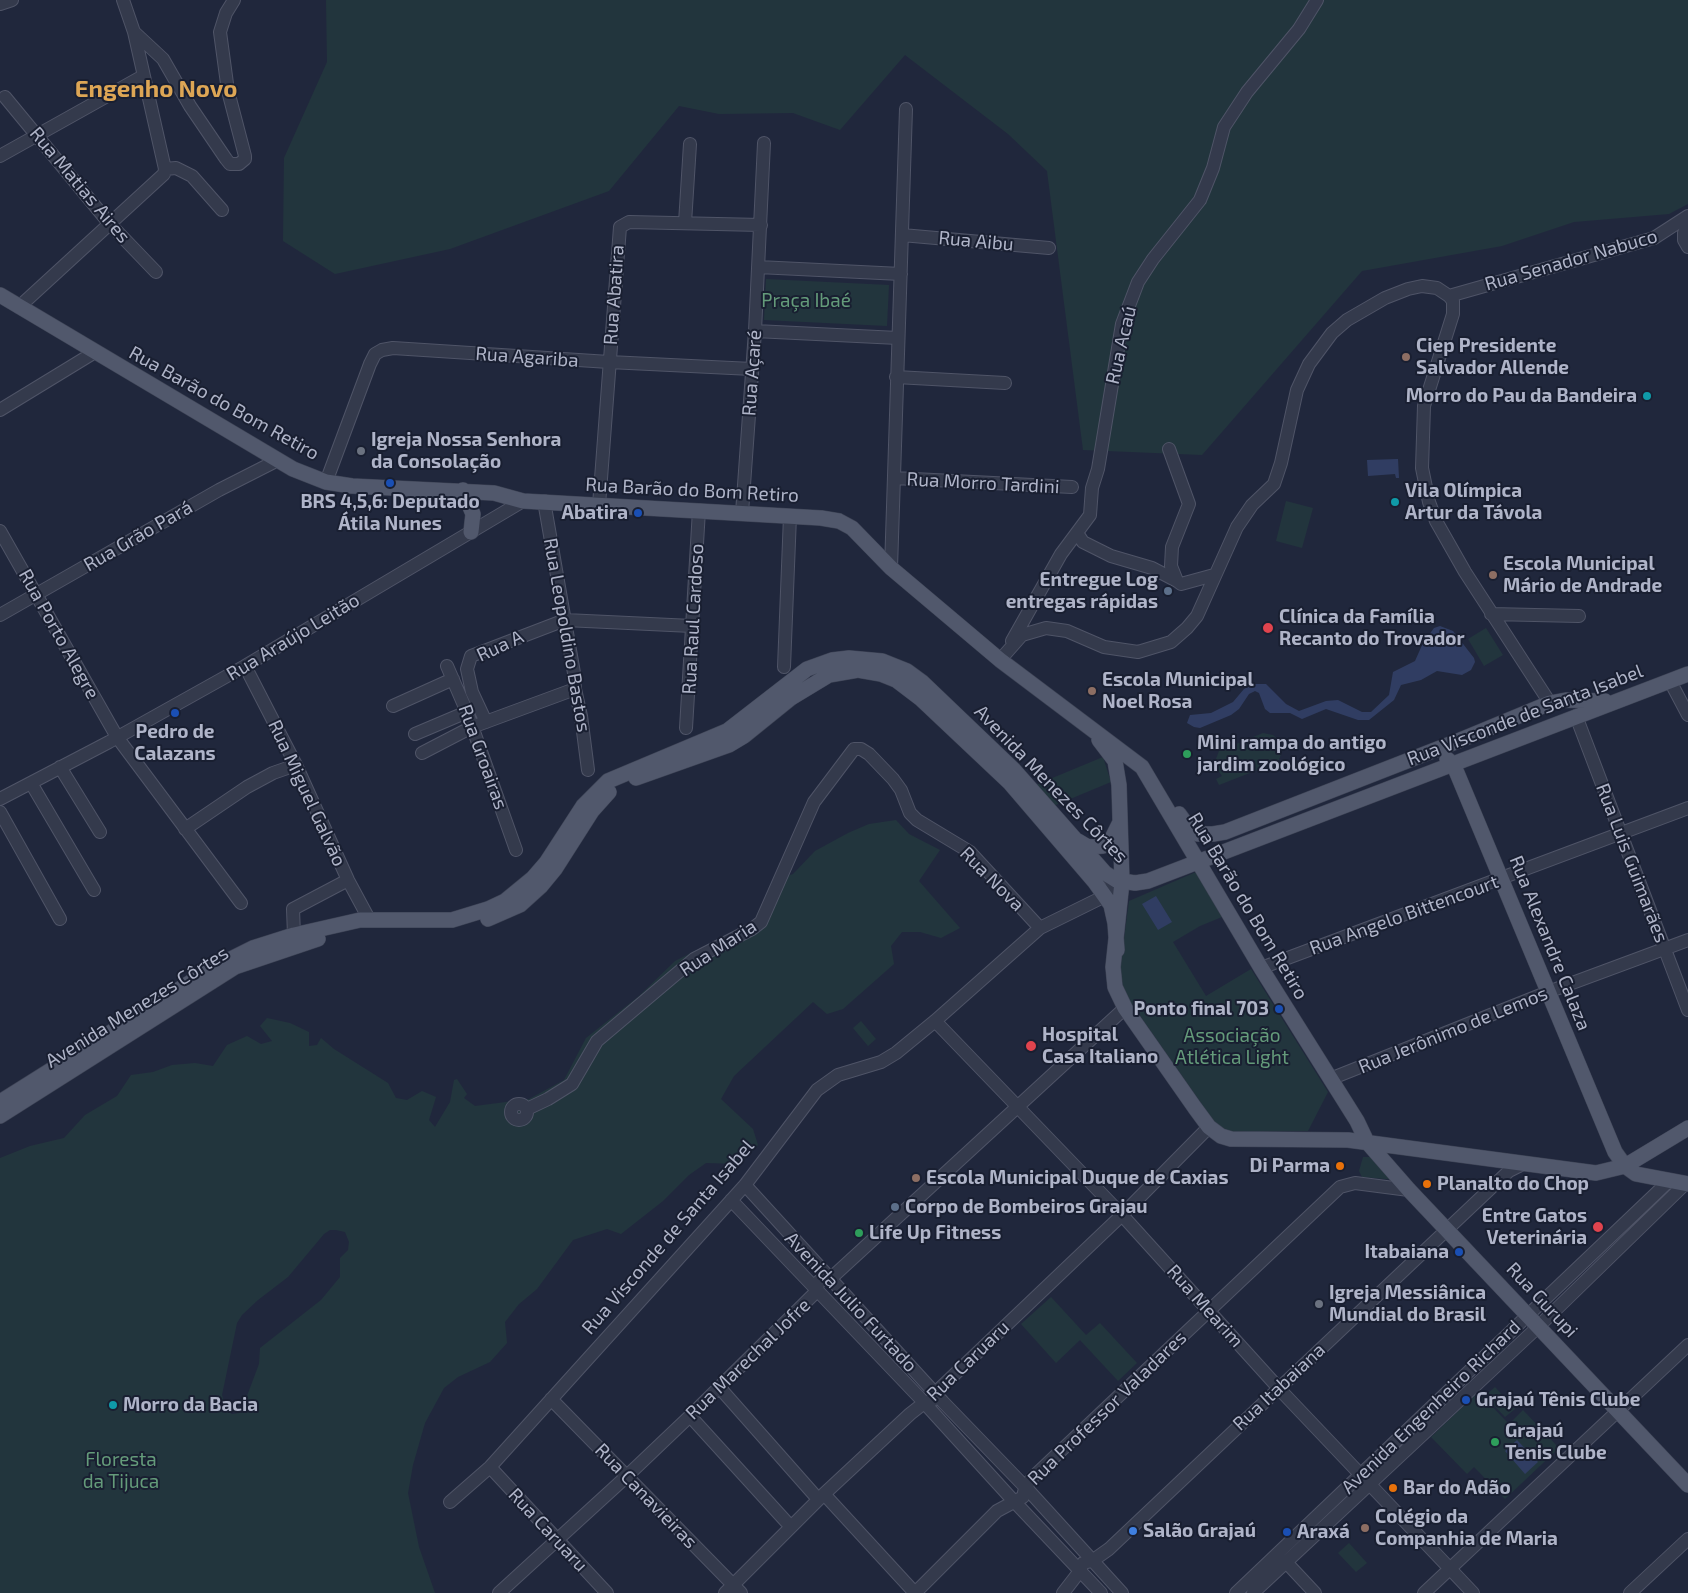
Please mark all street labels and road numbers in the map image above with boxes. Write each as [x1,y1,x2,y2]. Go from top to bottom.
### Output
street label: Rua Matias Aires [25,122,135,248]
street label: Rua Senador Nabuco [1482,224,1660,296]
street label: Rua Aibu [937,226,1015,256]
street label: Rua Abatira [599,244,629,346]
street label: Rua Acaú [1101,304,1141,386]
street label: Rua Açaré [738,329,766,417]
street label: Rua Barão do Bom Retiro [125,341,323,465]
street label: Rua Agariba [475,342,579,372]
street label: Rua Morro Tardini [906,468,1060,498]
street label: Rua Barão do Bom Retiro [585,473,799,507]
street label: Rua Grão Pará [80,496,196,576]
street label: Rua Leopoldino Bastos [539,536,595,734]
street label: Rua Raul Cardoso [678,543,708,695]
street label: Rua Porto Alegre [14,565,104,703]
street label: Rua Araújo Leitão [222,588,364,686]
street label: Rua A [473,625,527,667]
street label: Rua Visconde de Santa Isabel [1404,659,1646,771]
street label: Avenida Menezes Côrtes [969,700,1133,868]
street label: Rua Groairas [453,701,513,813]
street label: Rua Miguel Galvão [263,716,351,870]
street label: Rua Luis Guimarães [1591,780,1673,946]
street label: Rua Barão do Bom Retiro [1183,808,1313,1004]
street label: Rua Nova [955,842,1029,916]
street label: Rua Alexandre Calaza [1504,852,1596,1034]
street label: Rua Angelo Bittencourt [1306,870,1502,960]
street label: Rua Maria [675,915,761,981]
street label: Avenida Menezes Côrtes [41,941,233,1073]
street label: Rua Jerônimo de Lemos [1355,982,1551,1078]
street label: Rua Visconde de Santa Isabel [577,1135,759,1339]
street label: Avenida Julio Furtado [780,1227,922,1377]
street label: Rua Gurupi [1502,1258,1582,1342]
street label: Rua Mearim [1162,1260,1248,1352]
street label: Rua Marechal Jofre [681,1294,815,1424]
street label: Avenida Engenheiro Richard [1337,1315,1525,1499]
street label: Rua Caruaru [922,1316,1014,1406]
street label: Rua Professor Valadares [1023,1326,1191,1490]
street label: Rua Itabaiana [1228,1339,1330,1435]
street label: Rua Canavieiras [590,1439,702,1553]
street label: Rua Caruaru [504,1484,592,1576]

